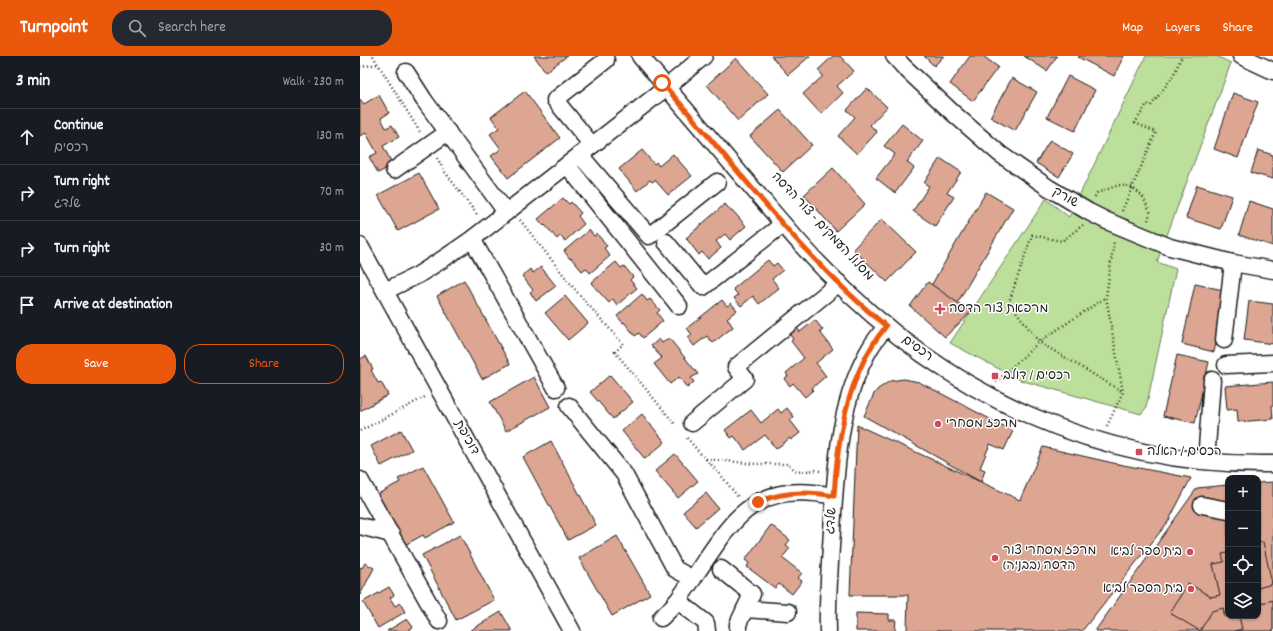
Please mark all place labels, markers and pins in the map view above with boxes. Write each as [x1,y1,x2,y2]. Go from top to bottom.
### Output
place label: מרפאת צור הדסה [949,300,1048,319]
marker: מרפאת צור הדסה [934,303,946,315]
place label: רכסים / דולב [1003,367,1071,386]
marker: רכסים / דולב [990,371,1000,381]
place label: מרכז מסחרי [946,415,1018,434]
marker: מרכז מסחרי [933,419,943,429]
place label: רכסים / האלה [1147,443,1222,462]
marker: רכסים / האלה [1134,447,1144,457]
place label: מרכז מסחרי צור הדסה (בבניה) [1003,542,1096,576]
place label: בית ספר לביא [1110,543,1182,562]
marker: בית ספר לביא [1185,547,1195,557]
marker: מרכז מסחרי צור הדסה (בבניה) [990,553,1000,563]
place label: בית הספר לביא [1103,580,1183,599]
marker: בית הספר לביא [1186,584,1196,594]

